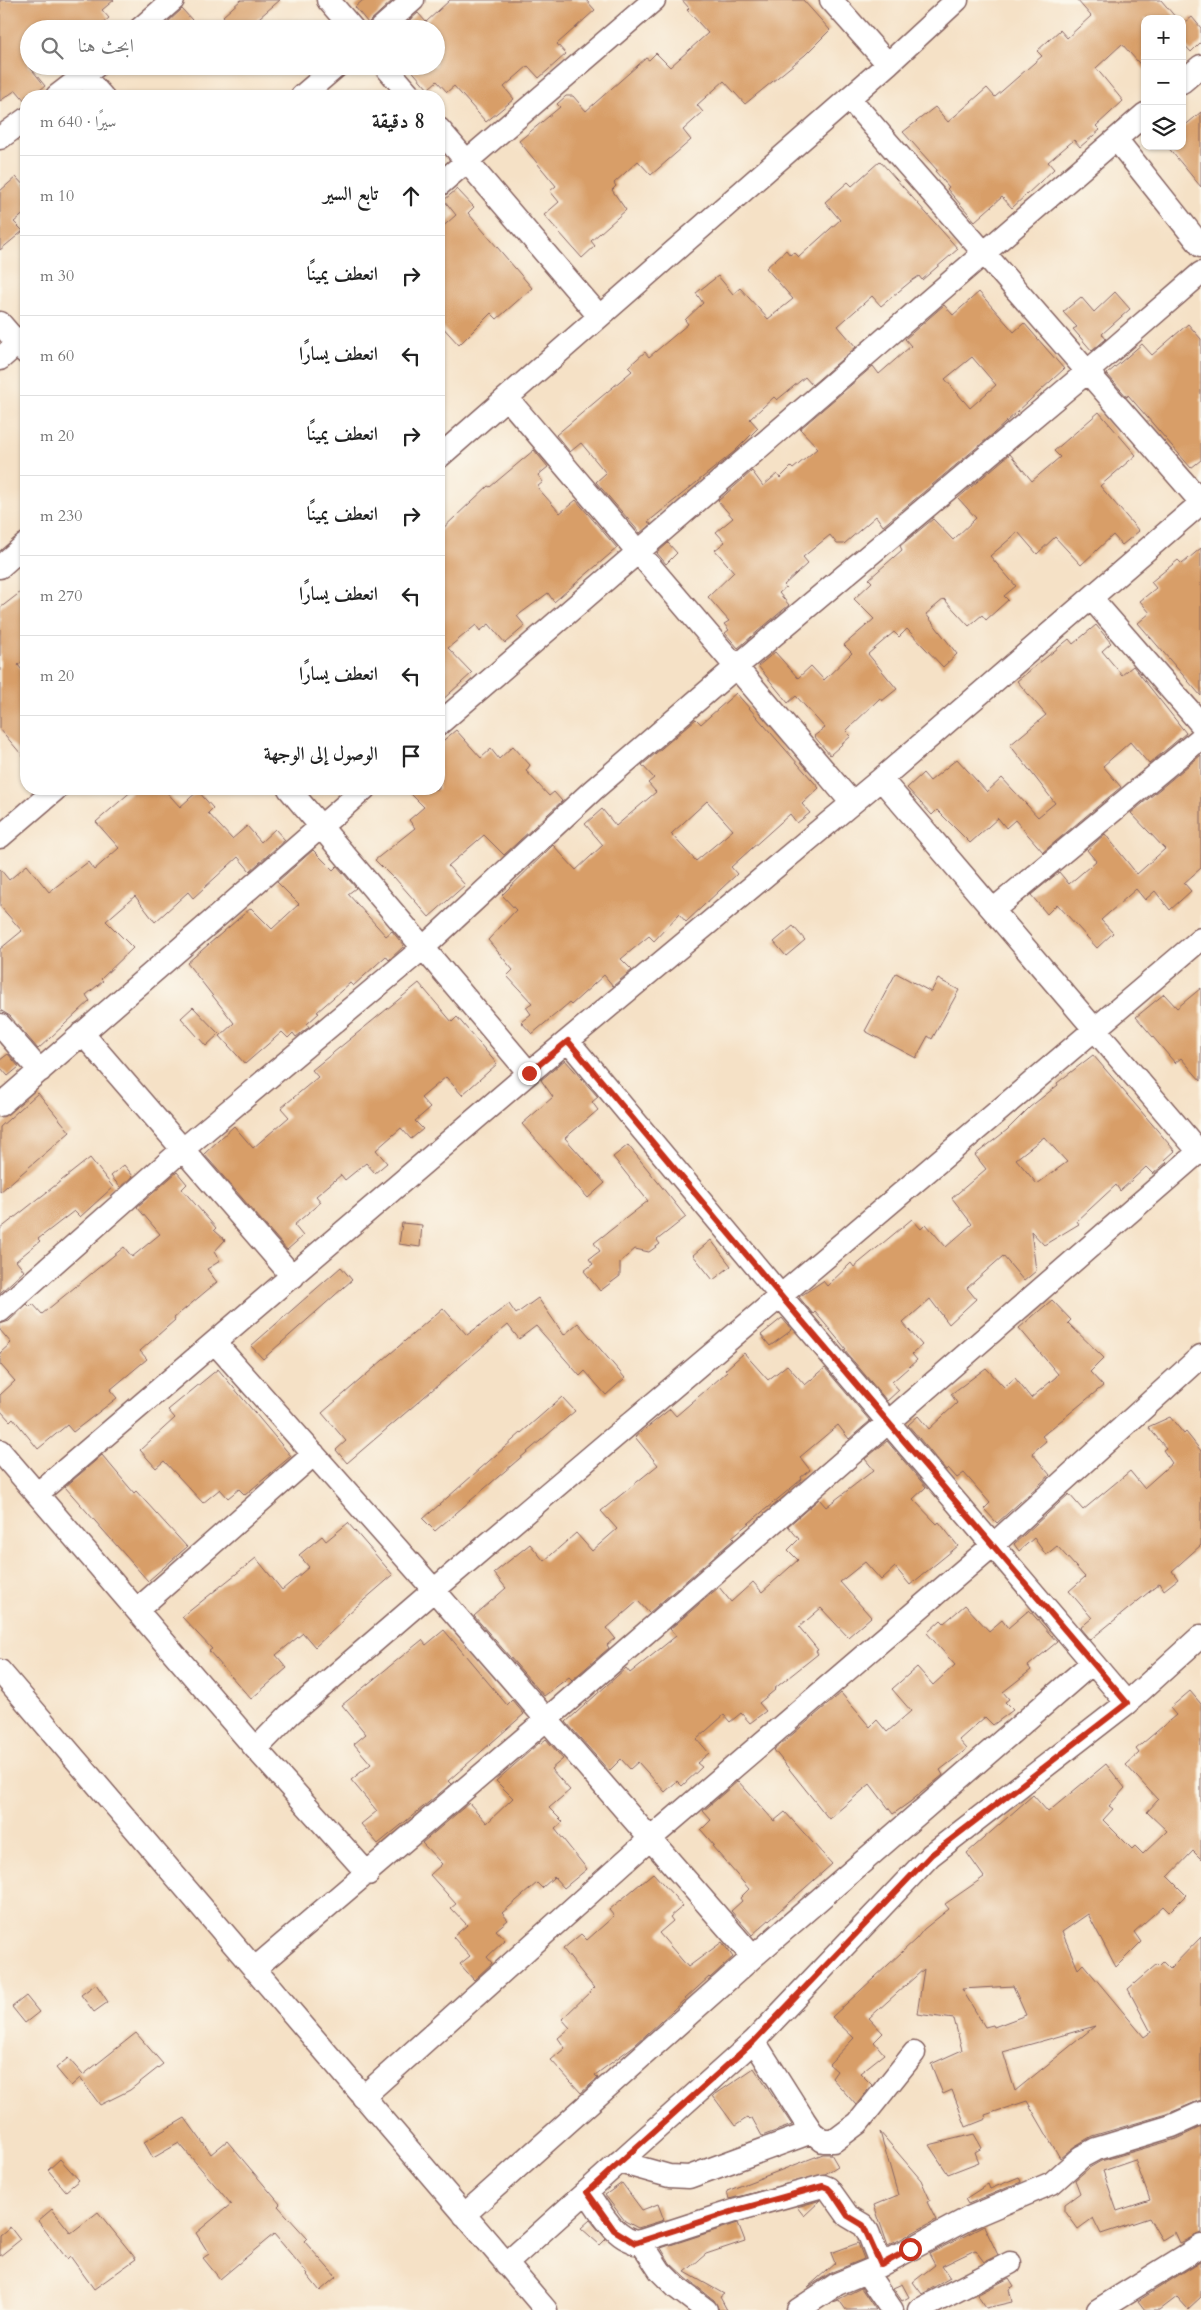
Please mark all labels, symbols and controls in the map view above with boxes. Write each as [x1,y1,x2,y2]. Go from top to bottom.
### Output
map controls [1141,15,1186,150]
button: + [1141,15,1186,60]
search box [20,20,445,75]
text: ابحث هنا [78,33,134,59]
icon: search [38,34,66,62]
button: − [1141,60,1186,105]
button: layers [1141,105,1186,150]
text: 8 دقيقة [372,107,425,136]
text: سيرًا · 640 m [40,111,116,133]
text: تابع السير [323,181,378,207]
icon: ahead [397,182,425,210]
text: 10 m [40,185,74,207]
text: انعطف يمينًا [307,261,378,287]
icon: right [397,262,425,290]
text: 30 m [40,265,74,287]
text: انعطف يسارًا [299,341,378,367]
icon: left [397,342,425,370]
text: 60 m [40,345,74,367]
text: انعطف يمينًا [307,421,378,447]
icon: right [397,422,425,450]
text: 20 m [40,425,74,447]
text: انعطف يمينًا [307,501,378,527]
icon: right [397,502,425,530]
text: 230 m [40,505,82,527]
text: انعطف يسارًا [299,581,378,607]
icon: left [397,582,425,610]
text: 270 m [40,585,82,607]
text: انعطف يسارًا [299,661,378,687]
icon: left [397,662,425,690]
text: 20 m [40,665,74,687]
text: الوصول إلى الوجهة [264,741,378,767]
icon: arrive [397,742,425,770]
route end [518,1062,541,1085]
route start [899,2238,922,2261]

